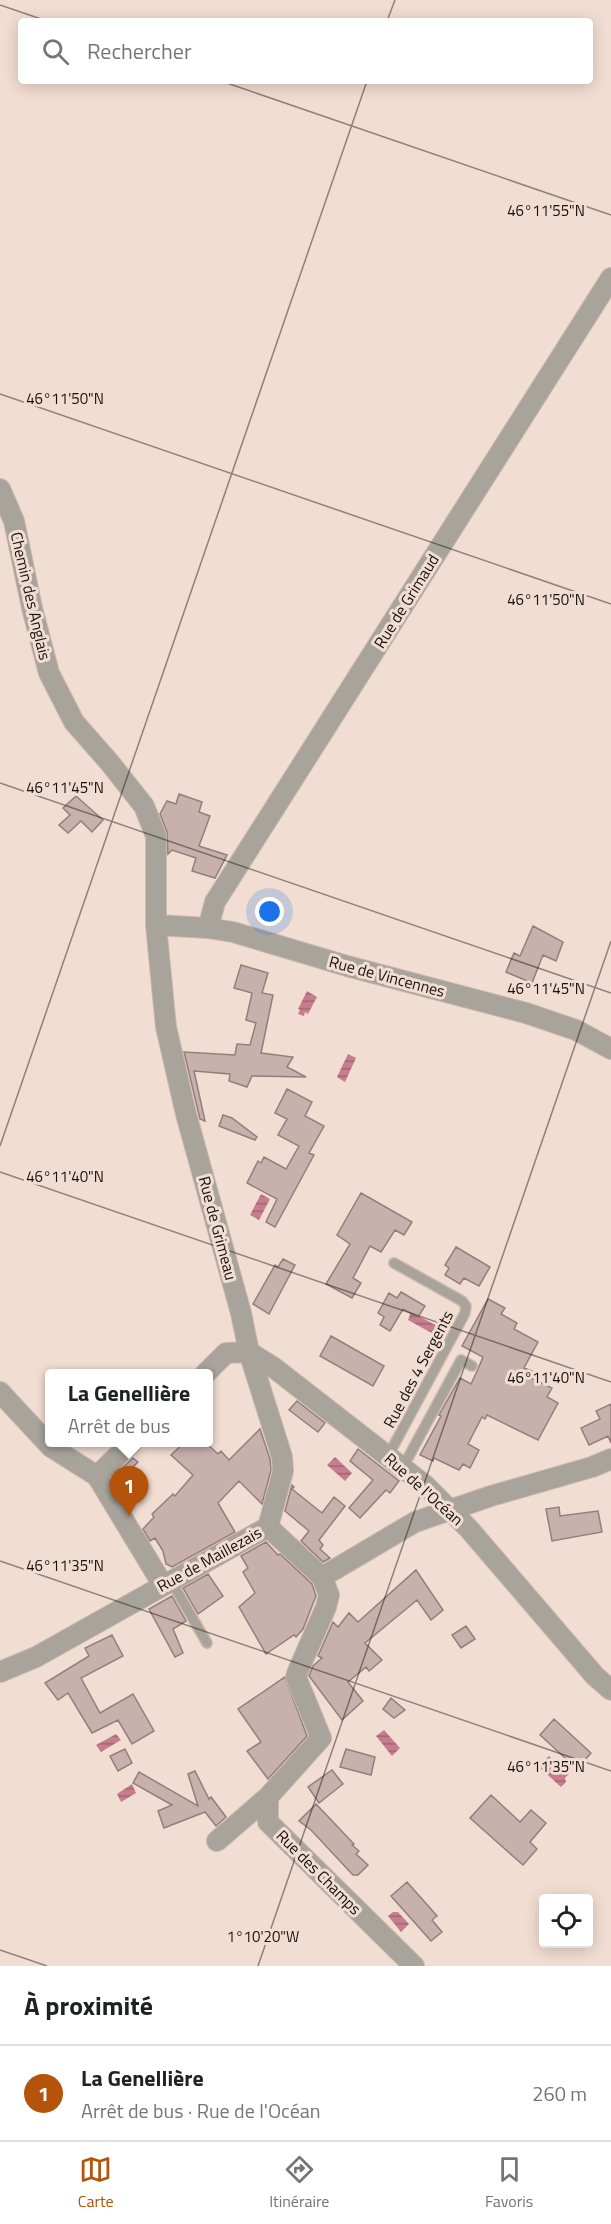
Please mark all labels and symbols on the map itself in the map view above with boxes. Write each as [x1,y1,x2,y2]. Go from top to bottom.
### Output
text: 46°11'55"N [507,199,585,222]
text: 46°11'50"N [26,387,104,410]
street label: Chemin des Anglais [5,530,57,662]
street label: Rue de Grimaud [367,549,445,653]
text: 46°11'50"N [507,588,585,611]
text: 46°11'45"N [26,776,104,799]
your location [255,897,284,926]
street label: Rue de Vincennes [326,949,448,1003]
text: 46°11'45"N [507,977,585,1000]
text: 46°11'40"N [26,1165,104,1188]
street label: Rue de Grimeau [193,1173,243,1283]
street label: Rue des 4 Sergents [377,1306,459,1432]
text: 46°11'40"N [507,1366,585,1389]
street label: Rue de l'Océan [379,1447,469,1531]
pin: 1 [110,1466,148,1516]
street label: Rue de Maillezais [152,1520,266,1598]
text: 46°11'35"N [26,1554,104,1577]
text: 46°11'35"N [507,1755,585,1778]
street label: Rue des Champs [271,1824,367,1920]
text: 1°10'20"W [227,1925,299,1948]

